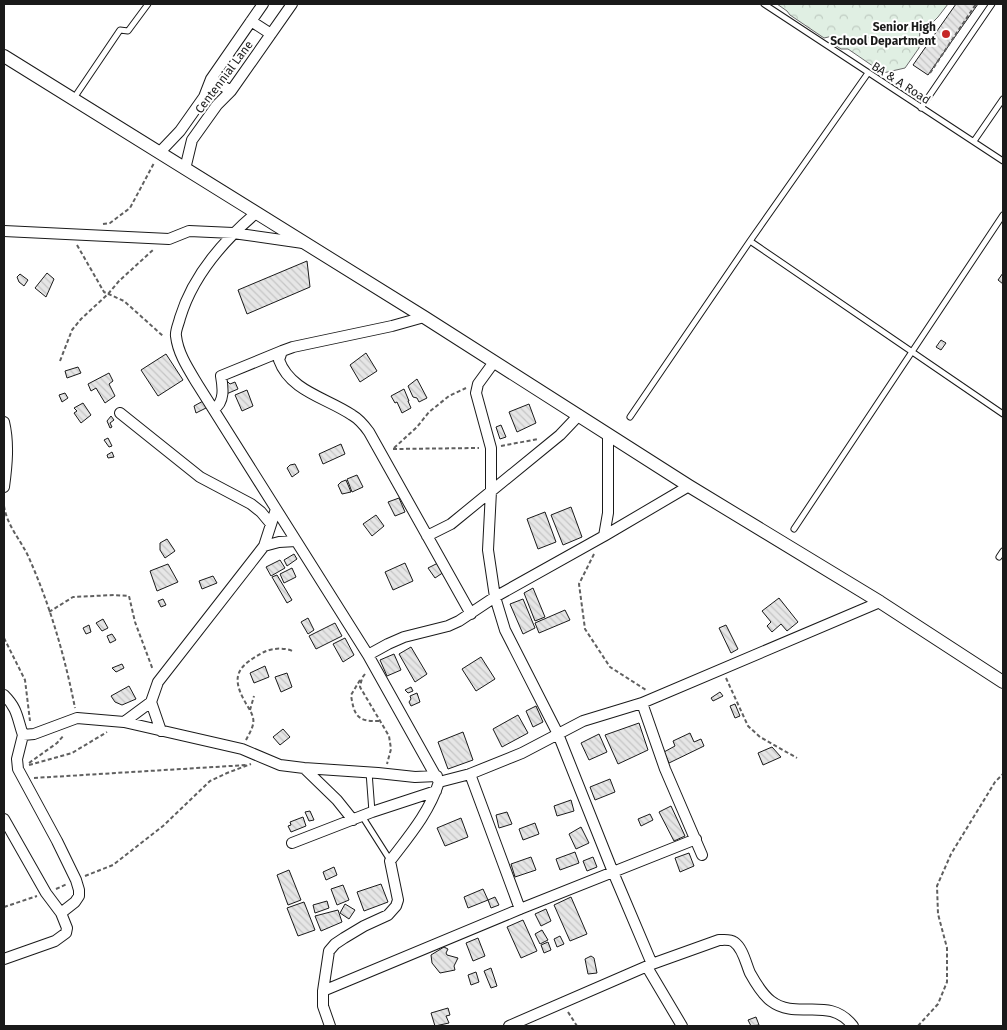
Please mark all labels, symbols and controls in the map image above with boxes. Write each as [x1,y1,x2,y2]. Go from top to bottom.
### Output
place label: Senior High School Department [830,20,936,48]
marker: Senior High School Department [940,28,952,40]
street label: Centennial Lane [192,38,256,116]
street label: BA & A Road [869,59,933,107]

